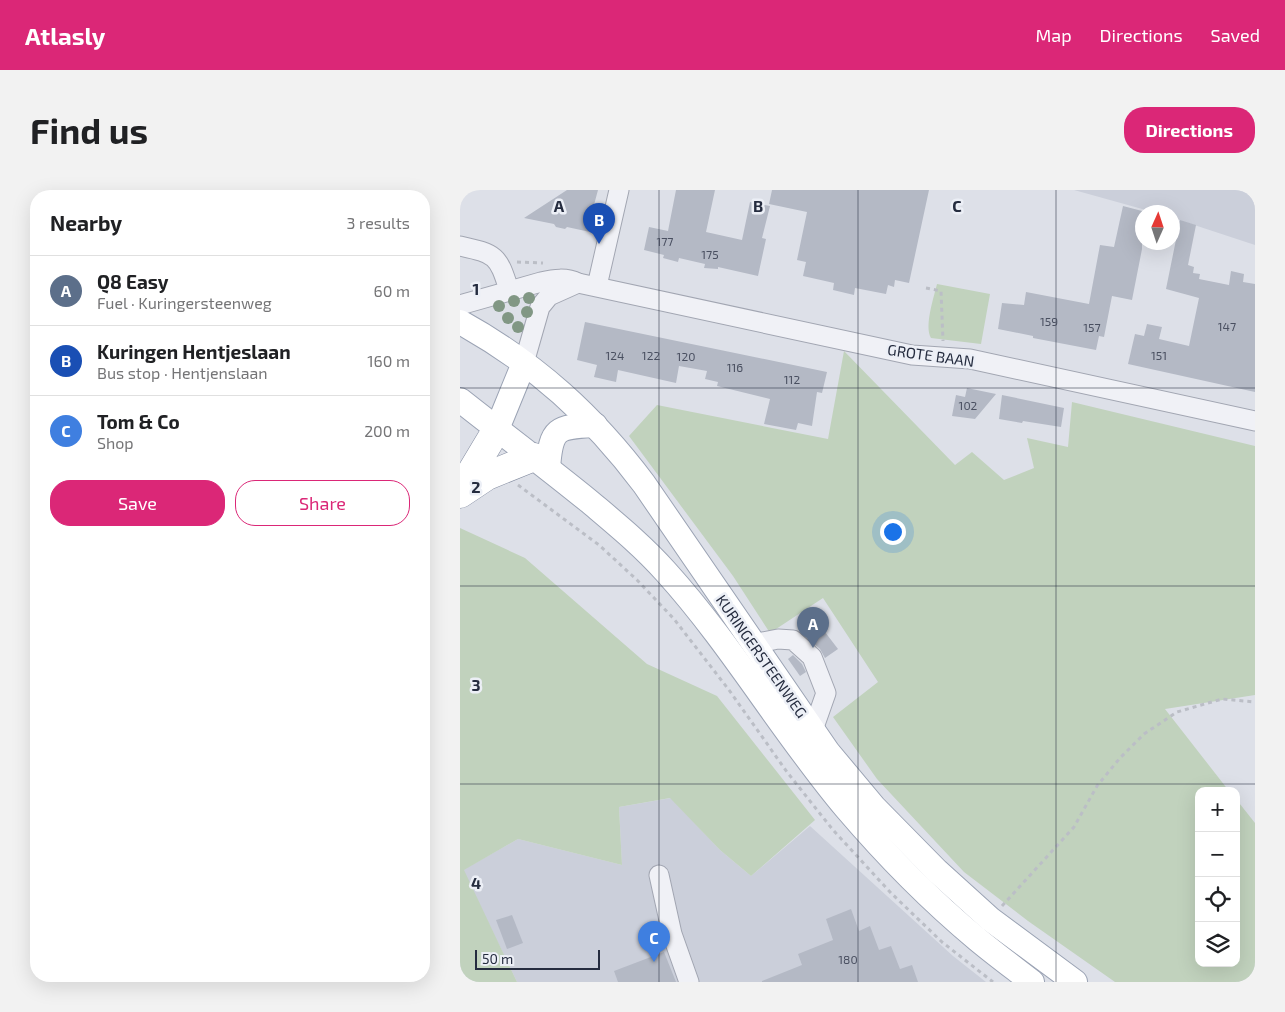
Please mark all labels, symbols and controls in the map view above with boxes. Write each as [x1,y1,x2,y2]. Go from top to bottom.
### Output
text: Atlasly [25,21,105,50]
text: Map [1035,24,1072,46]
text: Directions [1100,24,1183,46]
text: Saved [1211,24,1260,46]
button: Directions [1124,107,1255,153]
text: Find us [30,109,148,151]
text: A [554,196,565,215]
text: B [753,196,763,215]
text: C [952,196,962,215]
pin: B [583,203,615,244]
north arrow [1135,205,1180,250]
text: Nearby [50,210,122,235]
text: 3 results [347,213,410,232]
house number: 177 [656,234,674,248]
house number: 175 [701,247,719,261]
text: Q8 Easy [97,270,169,293]
text: 1 [473,279,479,298]
text: A [61,281,71,300]
text: 60 m [374,281,410,300]
text: Fuel · Kuringersteenweg [97,293,272,312]
house number: 159 [1040,314,1058,328]
house number: 147 [1218,319,1236,333]
house number: 157 [1083,320,1101,334]
text: Kuringen Hentjeslaan [97,340,291,363]
street label: GROTE BAAN [886,340,976,370]
house number: 124 [606,348,624,362]
house number: 122 [642,348,660,362]
house number: 151 [1151,348,1167,362]
house number: 120 [677,349,695,363]
text: B [61,351,71,370]
text: 160 m [367,351,410,370]
house number: 116 [727,360,743,374]
text: Bus stop · Hentjenslaan [97,363,268,382]
house number: 112 [784,372,800,386]
house number: 102 [959,398,978,412]
text: Tom & Co [97,410,180,433]
text: C [61,421,71,440]
text: 200 m [364,421,410,440]
text: Shop [97,433,134,452]
text: 2 [471,477,481,496]
button: Save [50,480,225,526]
button: Share [235,480,410,526]
your location [880,519,906,545]
street label: KURINGERSTEENWEG [713,591,811,721]
pin: A [797,607,829,648]
text: 3 [471,675,481,694]
map controls [1195,787,1240,967]
button: + [1195,787,1240,832]
button: − [1195,832,1240,877]
text: 4 [471,873,481,892]
button: locate [1195,877,1240,922]
pin: C [638,921,670,962]
button: layers [1195,922,1240,967]
scale bar [475,947,600,970]
text: 50 m [482,950,513,967]
house number: 180 [838,952,858,966]

